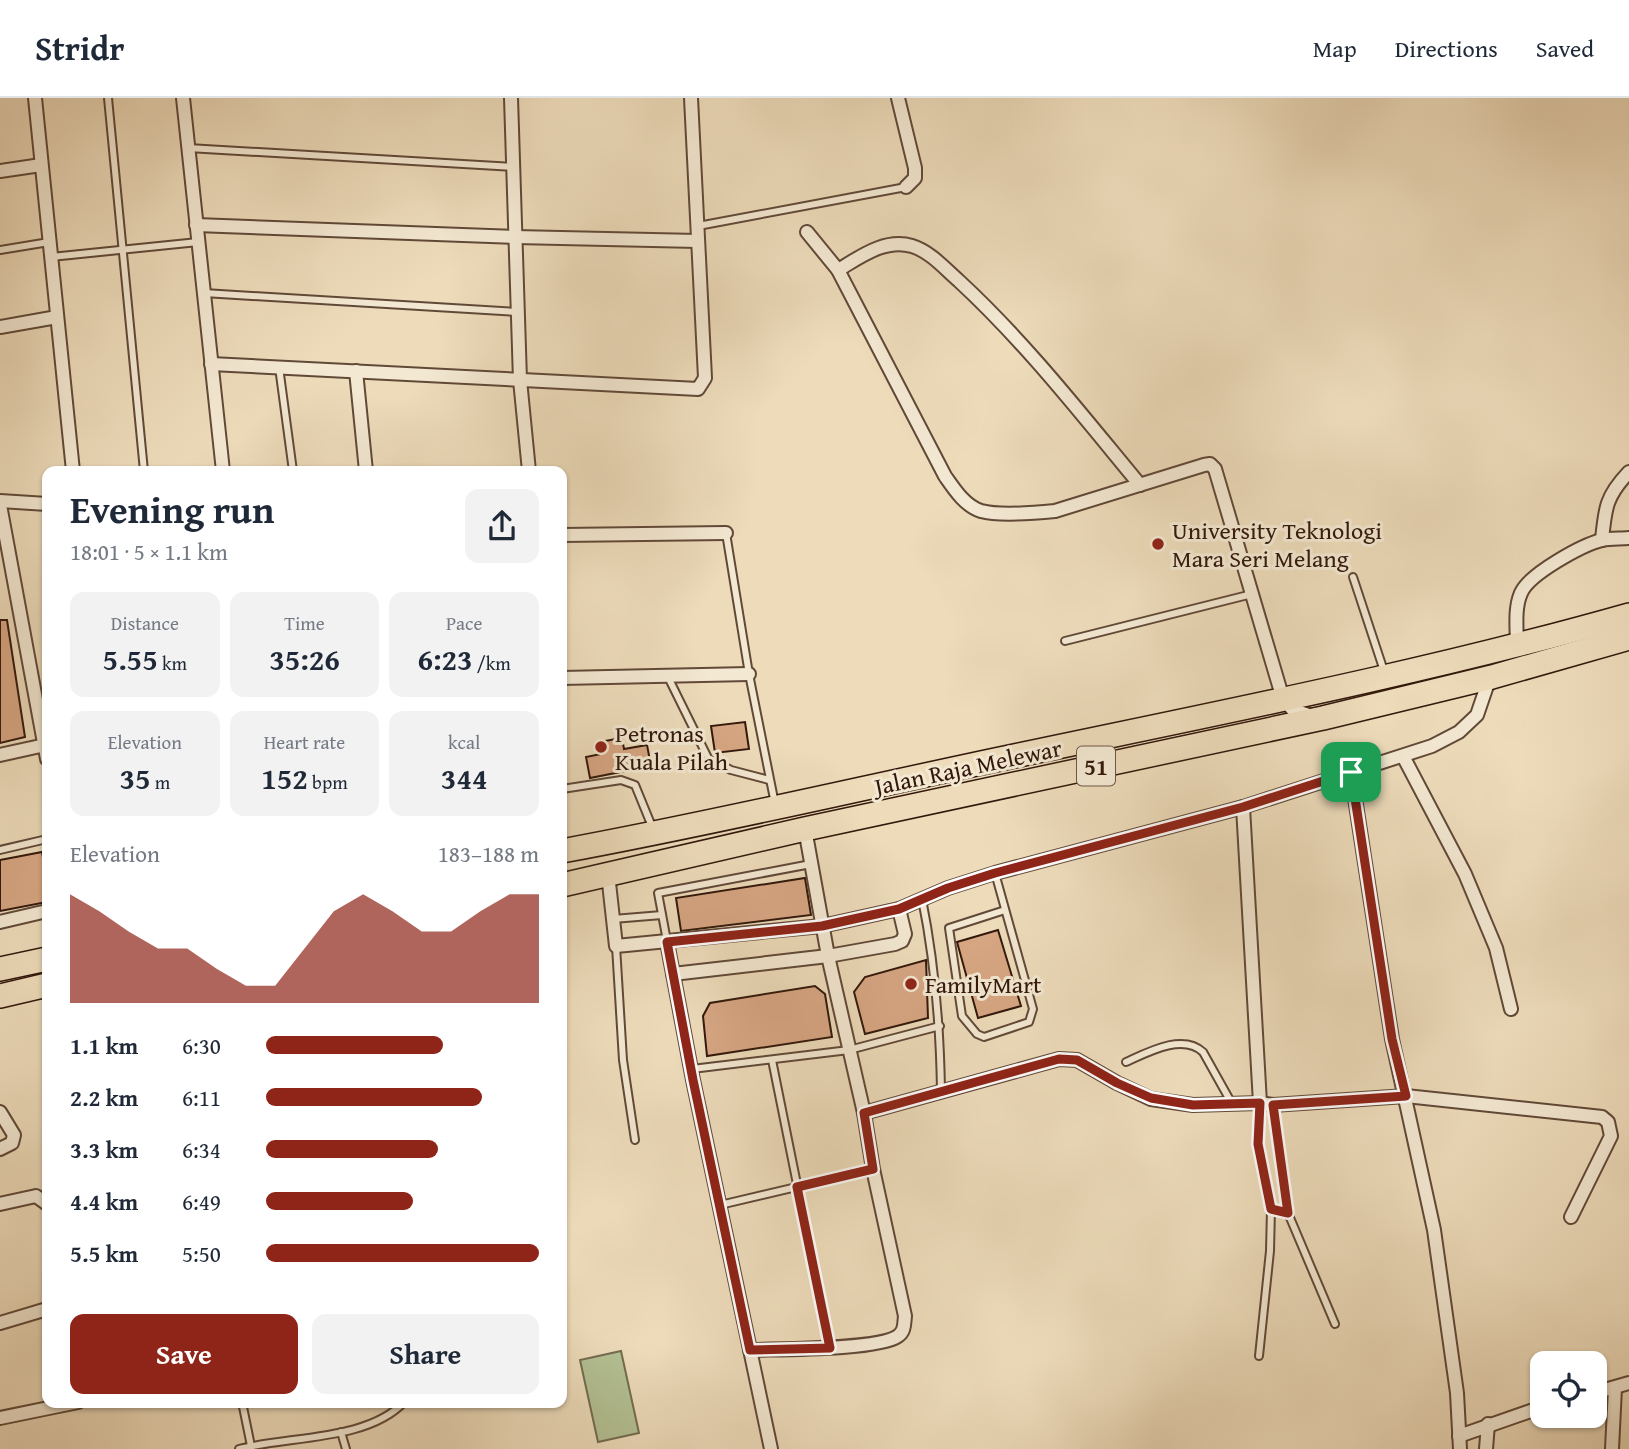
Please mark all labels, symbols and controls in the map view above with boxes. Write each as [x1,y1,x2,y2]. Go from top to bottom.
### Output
text: Stridr [35,24,124,72]
text: Map [1313,31,1357,66]
text: Directions [1395,31,1498,66]
text: Saved [1536,31,1594,66]
text: Evening run [70,481,274,537]
button: share [465,489,539,563]
place label: University Teknologi Mara Seri Melang [1172,513,1382,576]
text: 18:01 · 5 × 1.1 km [70,535,228,568]
marker: University Teknologi Mara Seri Melang [1150,536,1166,552]
text: Distance [111,609,179,637]
text: Time [284,609,325,637]
text: Pace [446,609,482,637]
text: 5.55 [103,637,158,681]
text: 35:26 [269,637,340,681]
text: 6:23 [417,637,473,681]
text: km [158,649,187,677]
text: /km [473,649,511,677]
place label: Petronas Kuala Pilah [615,716,729,779]
text: Elevation [108,728,182,756]
text: Heart rate [264,728,345,756]
text: kcal [448,728,480,756]
street label: Jalan Raja Melewar [868,730,1065,805]
marker: Petronas Kuala Pilah [593,739,609,755]
pin [1321,742,1381,802]
road number: 51 [1077,746,1115,786]
icon: arrive [1332,753,1370,791]
text: 35 [119,756,151,800]
text: 152 [261,756,308,800]
text: 344 [441,756,487,800]
text: m [151,768,170,796]
text: bpm [308,768,348,796]
text: Elevation [70,837,160,870]
text: 183–188 m [438,837,539,870]
place label: FamilyMart [925,967,1042,1002]
marker: FamilyMart [903,976,919,992]
text: 1.1 km [70,1029,138,1062]
text: 6:30 [182,1029,221,1062]
text: 2.2 km [70,1081,138,1114]
text: 6:11 [182,1081,221,1114]
text: 3.3 km [70,1133,138,1166]
text: 6:34 [182,1133,221,1166]
text: 4.4 km [70,1185,138,1218]
text: 6:49 [182,1185,221,1218]
text: 5.5 km [70,1237,138,1270]
text: 5:50 [182,1237,221,1270]
button: Save [70,1314,298,1394]
button: Share [312,1314,539,1394]
map controls [1530,1351,1607,1428]
button: locate [1530,1351,1607,1428]

